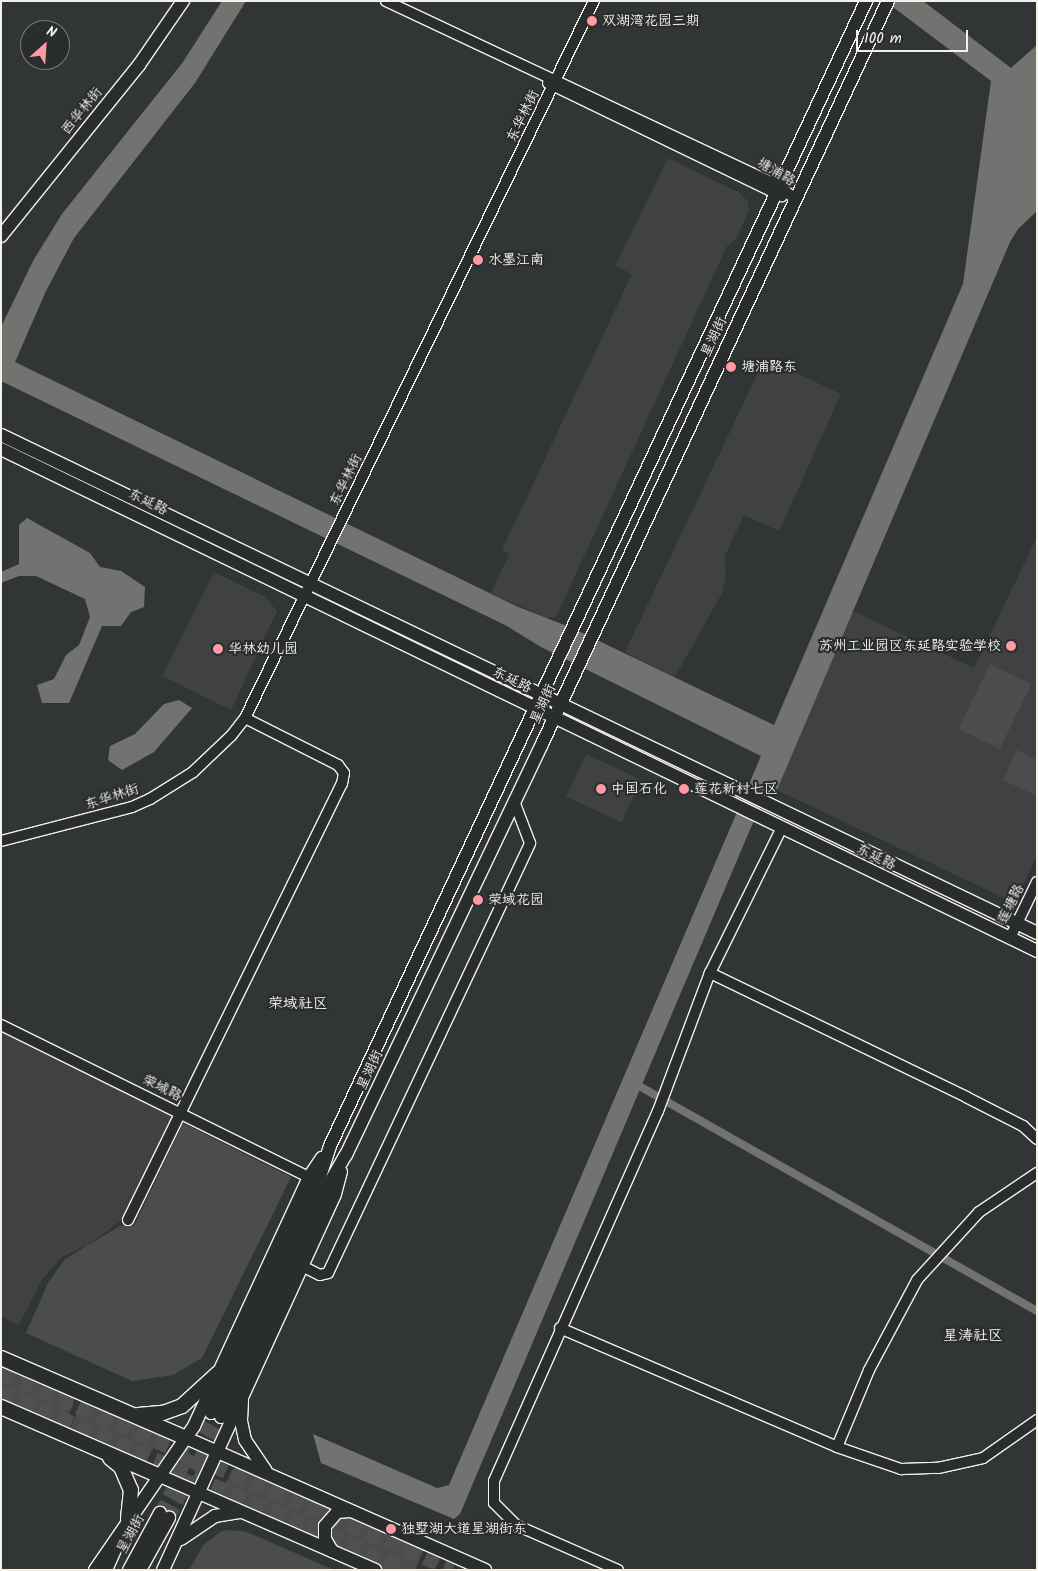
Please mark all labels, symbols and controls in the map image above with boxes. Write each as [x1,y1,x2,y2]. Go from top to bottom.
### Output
place label: 双湖湾花园三期 [602,13,700,29]
marker: 双湖湾花园三期 [586,15,598,27]
north arrow [20,20,70,70]
scale bar [858,20,970,52]
text: N [42,21,60,44]
text: 100 m [864,27,902,51]
street label: 西华林街 [58,84,106,138]
street label: 东华林街 [503,87,543,145]
street label: 塘浦路 [754,154,798,190]
place label: 水墨江南 [488,252,544,268]
marker: 水墨江南 [472,254,484,266]
street label: 星湖街 [698,314,730,360]
place label: 塘浦路东 [741,359,797,375]
marker: 塘浦路东 [725,361,737,373]
street label: 东华林街 [326,451,366,509]
street label: 东延路 [125,485,171,519]
place label: 苏州工业园区东延路实验学校 [819,638,1001,654]
marker: 苏州工业园区东延路实验学校 [1005,640,1017,652]
place label: 华林幼儿园 [228,641,298,657]
marker: 华林幼儿园 [212,643,224,655]
street label: 东延路 [489,663,535,697]
street label: 星湖街 [527,681,559,727]
street label: 东华林街 [83,780,141,814]
place label: 中国石化 [611,781,667,797]
place label: 莲花新村七区 [694,781,778,797]
marker: 中国石化 [595,783,607,795]
marker: 莲花新村七区 [678,783,690,795]
street label: 东延路 [853,840,899,874]
street label: 莲塘路 [994,881,1028,927]
place label: 荣域花园 [488,892,544,908]
marker: 荣域花园 [472,894,484,906]
district label: 荣域社区 [268,996,328,1014]
street label: 星湖街 [354,1047,386,1093]
street label: 荣域路 [139,1071,185,1105]
district label: 星涛社区 [943,1328,1003,1346]
street label: 星湖街 [114,1512,148,1556]
place label: 独墅湖大道星湖街东 [401,1521,527,1537]
marker: 独墅湖大道星湖街东 [385,1523,397,1535]

